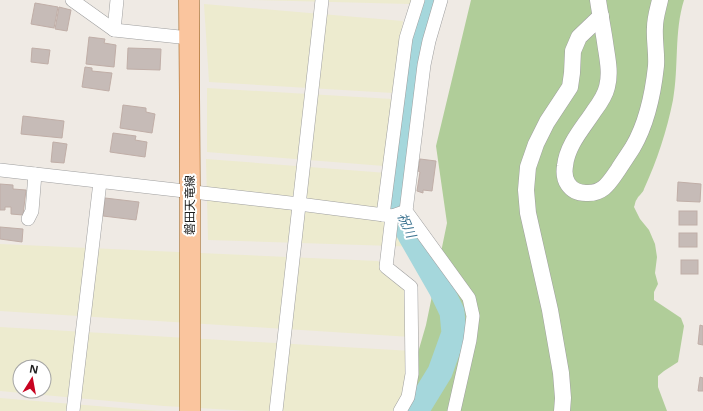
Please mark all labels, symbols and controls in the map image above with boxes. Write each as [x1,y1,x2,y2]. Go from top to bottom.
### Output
street label: 磐田天竜線 [181,175,198,235]
water label: 祝川 [393,209,421,242]
north arrow [12,359,52,399]
text: N [28,360,40,377]

